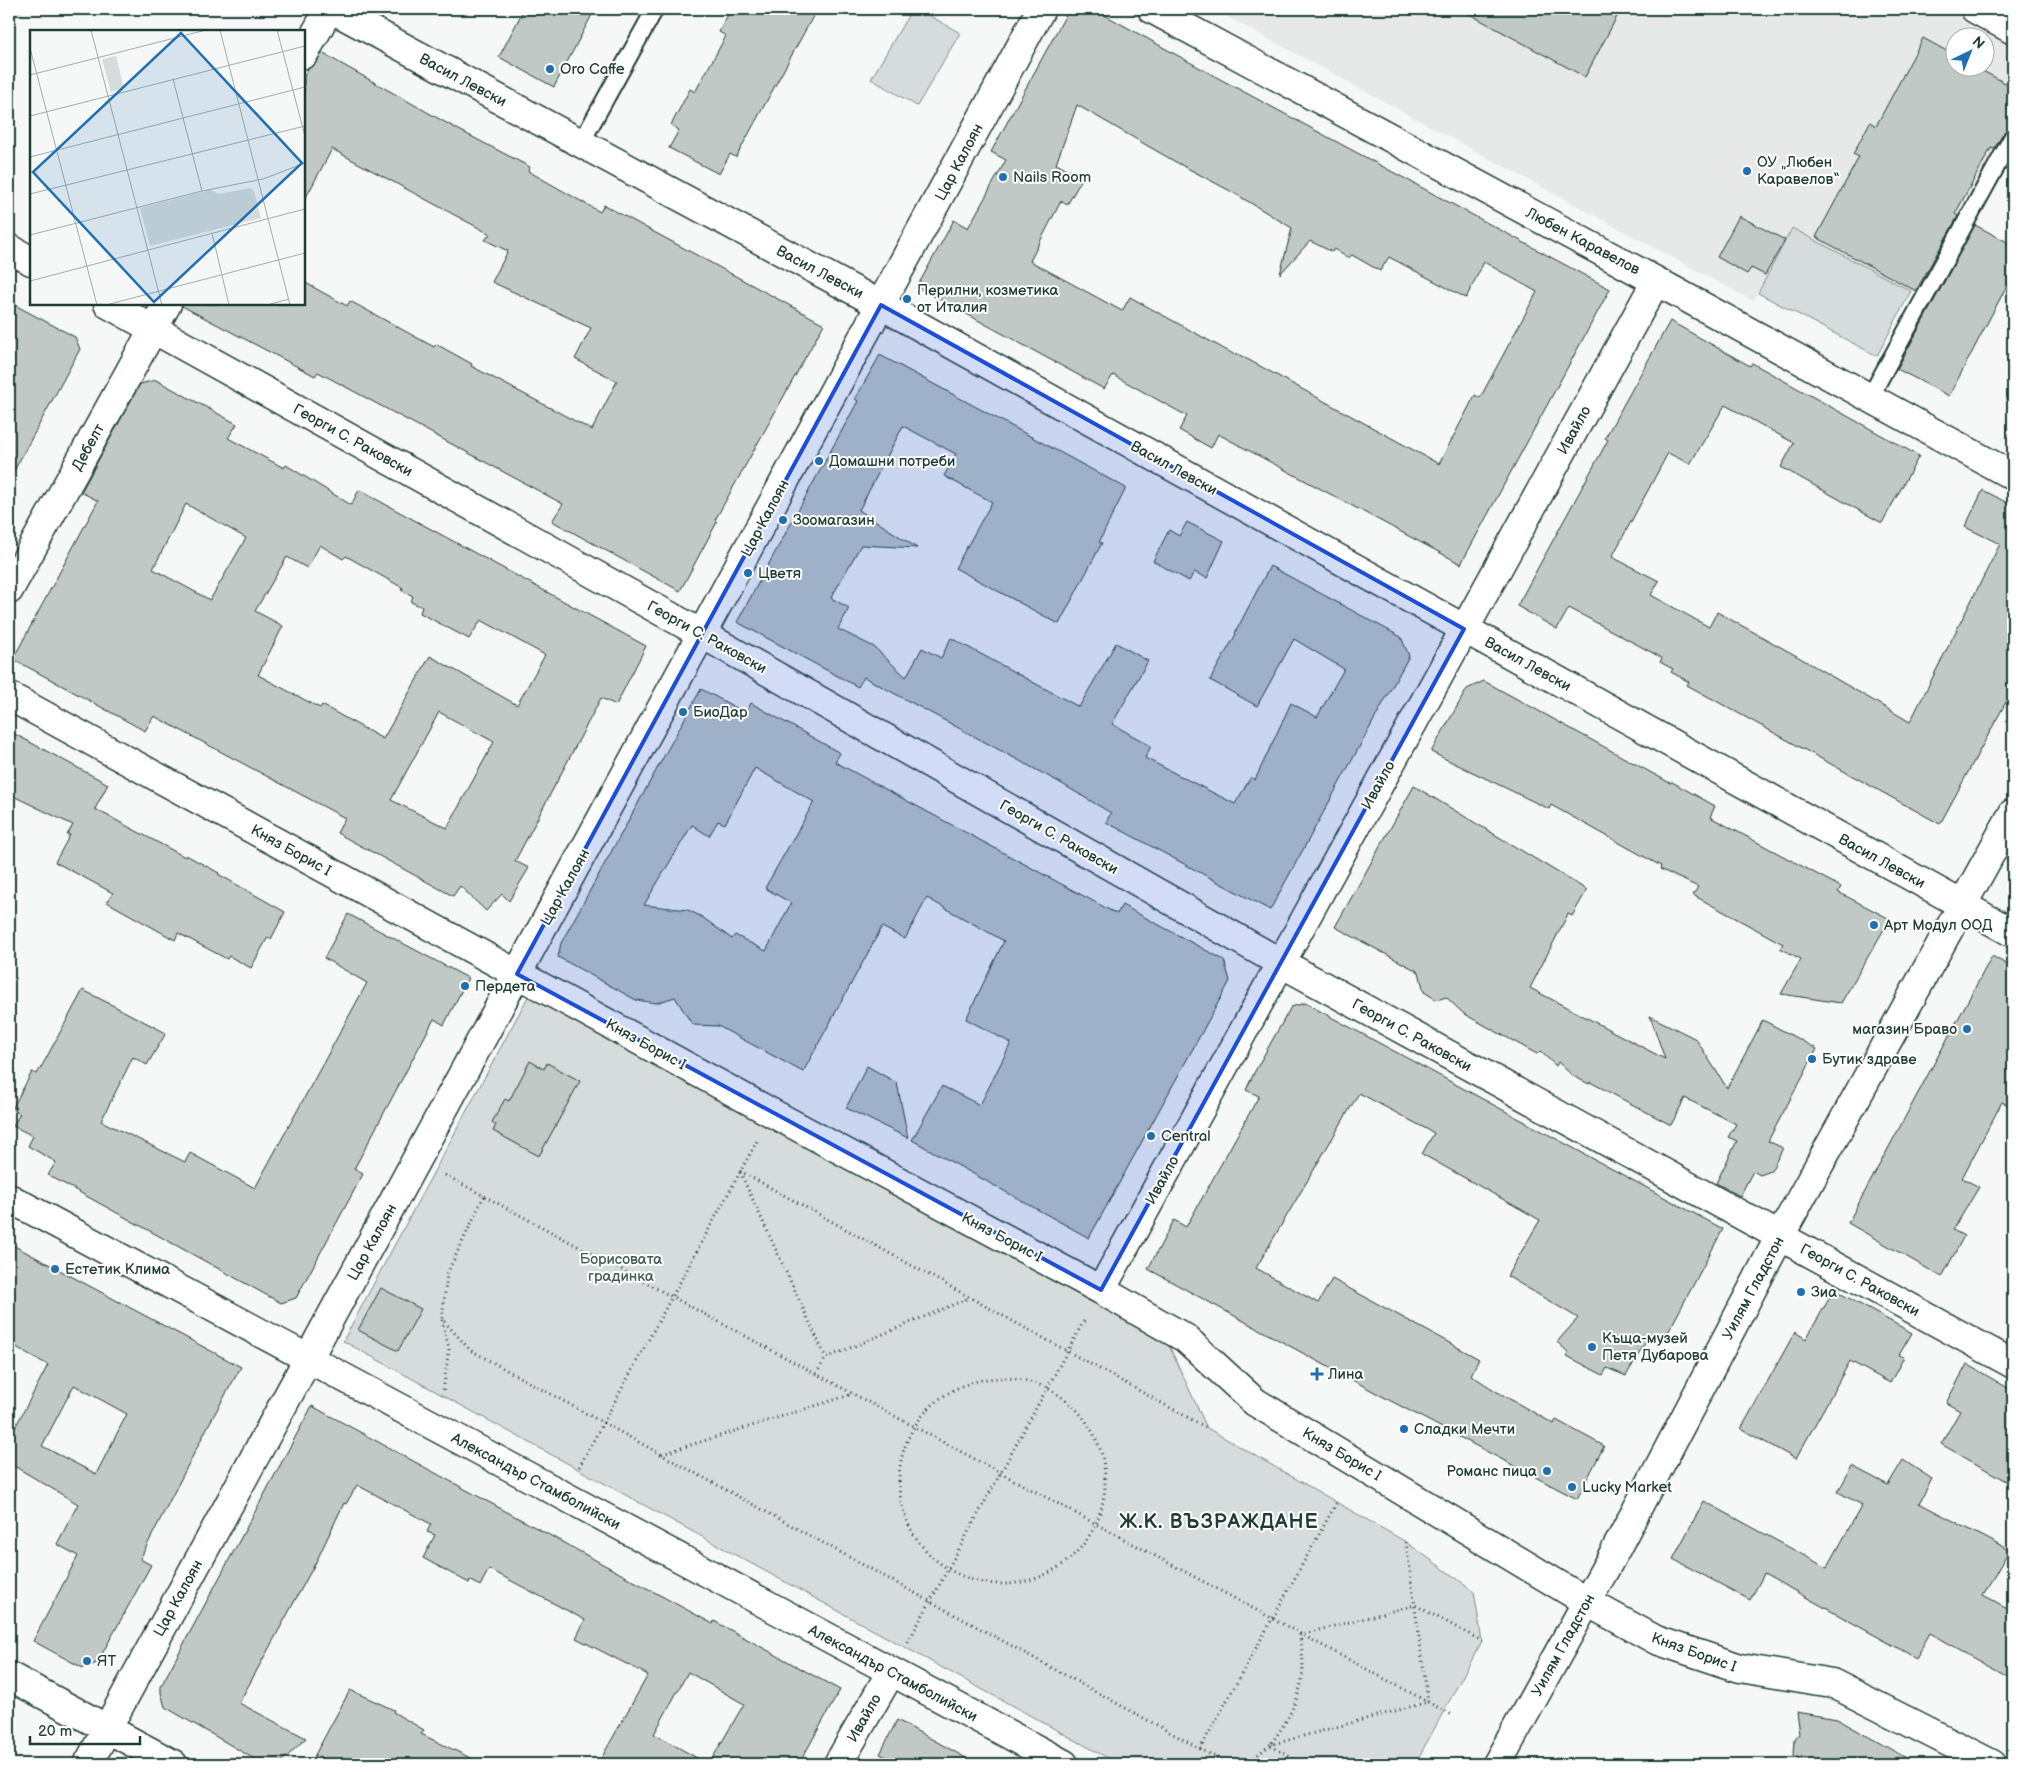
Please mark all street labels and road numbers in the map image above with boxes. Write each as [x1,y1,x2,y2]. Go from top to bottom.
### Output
street label: Васил Левски [416,49,510,111]
street label: Цар Калоян [931,120,988,204]
street label: Любен Каравелов [1522,203,1643,279]
street label: Васил Левски [773,241,867,303]
street label: Георги С. Раковски [290,400,416,481]
street label: Ивайло [1553,402,1596,458]
street label: Дебелт [68,420,109,474]
street label: Васил Левски [1127,437,1220,500]
street label: Цар Калоян [737,476,794,560]
street label: Георги С. Раковски [644,597,770,678]
street label: Васил Левски [1481,633,1574,696]
street label: Ивайло [1357,757,1400,813]
street label: Георги С. Раковски [996,796,1121,879]
street label: Княз Борис I [247,821,335,880]
street label: Васил Левски [1835,830,1928,893]
street label: Цар Калоян [537,846,594,929]
street label: Георги С. Раковски [1349,995,1475,1076]
street label: Княз Борис I [602,1015,690,1074]
street label: Ивайло [1141,1152,1184,1208]
street label: Цар Калоян [344,1201,401,1284]
street label: Княз Борис I [958,1208,1046,1267]
street label: Уилям Гладстон [1718,1233,1789,1343]
street label: Георги С. Раковски [1797,1240,1923,1321]
street label: Княз Борис I [1299,1423,1385,1486]
street label: Александър Стамболийски [447,1428,624,1534]
street label: Цар Калоян [150,1557,207,1640]
street label: Уилям Гладстон [1527,1591,1599,1700]
street label: Александър Стамболийски [804,1620,981,1726]
street label: Княз Борис I [1649,1628,1739,1677]
street label: Ивайло [843,1691,886,1746]

